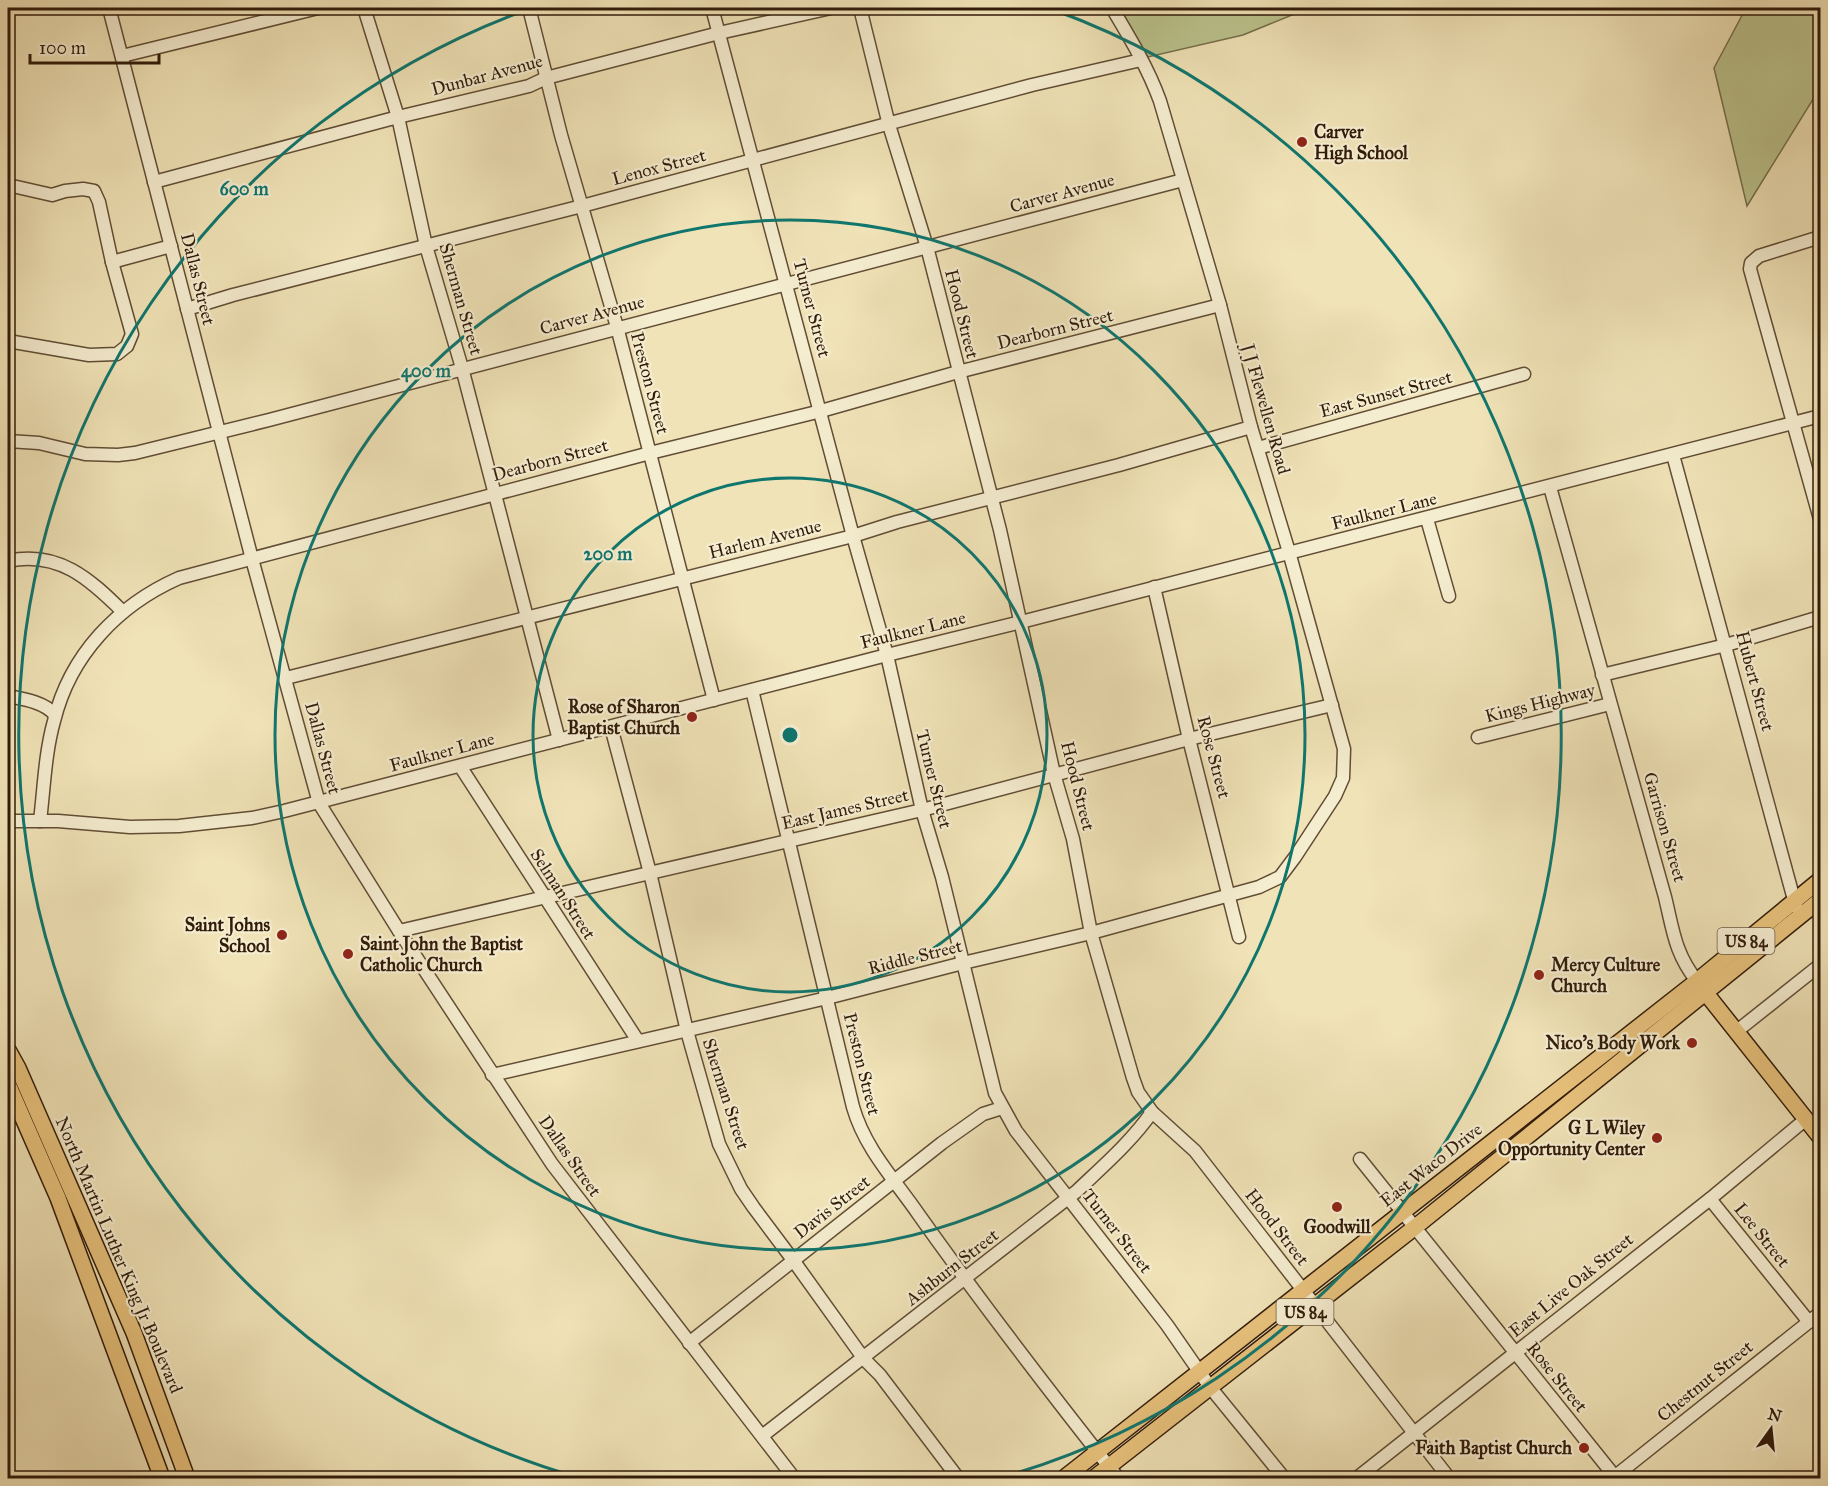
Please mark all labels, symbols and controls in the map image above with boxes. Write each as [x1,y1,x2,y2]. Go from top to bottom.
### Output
scale bar [30,27,159,65]
text: 100 m [39,37,86,59]
street label: Dunbar Avenue [429,50,545,100]
place label: Carver High School [1314,121,1409,165]
marker: Carver High School [1295,135,1309,149]
street label: Lenox Street [610,144,709,190]
street label: Carver Avenue [1007,168,1117,218]
text: 600 m [219,178,269,200]
street label: Dallas Street [176,231,220,328]
street label: Sherman Street [434,240,488,358]
street label: Turner Street [788,256,836,360]
street label: Hood Street [940,267,984,362]
street label: Carver Avenue [537,290,647,340]
street label: Dearborn Street [995,304,1116,354]
street label: Preston Street [626,330,674,437]
street label: J J Flewellen Road [1235,339,1295,477]
text: 400 m [401,360,452,383]
street label: East Sunset Street [1317,366,1455,422]
street label: Dearborn Street [490,434,611,486]
street label: Faulkner Lane [1329,487,1439,535]
street label: Harlem Avenue [706,514,824,564]
text: 200 m [584,543,633,565]
street label: Faulkner Lane [858,606,968,654]
street label: Hubert Street [1731,628,1779,734]
street label: Kings Highway [1483,679,1598,728]
place label: Rose of Sharon Baptist Church [567,696,681,740]
street label: Dallas Street [300,700,346,797]
marker: Rose of Sharon Baptist Church [685,710,699,724]
street label: Rose Street [1192,713,1236,801]
centre of rings [780,725,800,745]
street label: Faulkner Lane [387,727,497,777]
street label: Turner Street [911,727,957,831]
street label: Hood Street [1056,739,1100,834]
street label: Garrison Street [1639,769,1691,885]
street label: East James Street [779,784,911,835]
street label: Selman Street [526,844,601,944]
place label: Saint Johns School [185,914,271,957]
marker: Saint Johns School [275,928,289,942]
road number: US 84 [1718,928,1774,954]
place label: Saint John the Baptist Catholic Church [360,933,524,976]
street label: Riddle Street [866,935,965,979]
marker: Saint John the Baptist Catholic Church [341,947,355,961]
place label: Mercy Culture Church [1551,954,1661,997]
marker: Mercy Culture Church [1532,968,1546,982]
street label: Preston Street [839,1010,886,1118]
place label: Nico's Body Work [1546,1032,1681,1055]
street label: Sherman Street [698,1036,755,1153]
marker: Nico's Body Work [1685,1036,1699,1050]
street label: Dallas Street [534,1111,606,1201]
street label: North Martin Luther King Jr Boulevard [50,1113,187,1397]
place label: G L Wiley Opportunity Center [1498,1117,1647,1161]
street label: East Waco Drive [1376,1118,1486,1212]
marker: G L Wiley Opportunity Center [1650,1131,1664,1145]
street label: Davis Street [790,1170,875,1244]
street label: Turner Street [1077,1184,1157,1278]
street label: Hood Street [1240,1184,1314,1270]
street label: Lee Street [1729,1198,1795,1272]
marker: Goodwill [1330,1200,1344,1214]
place label: Goodwill [1303,1216,1372,1238]
street label: Ashburn Street [900,1223,1003,1311]
street label: East Live Oak Street [1504,1228,1638,1342]
road number: US 84 [1276,1299,1334,1325]
street label: Chestnut Street [1653,1335,1758,1426]
street label: Rose Street [1522,1337,1592,1417]
north arrow [1741,1399,1801,1459]
text: N [1766,1404,1784,1426]
place label: Faith Baptist Church [1415,1437,1573,1460]
marker: Faith Baptist Church [1577,1441,1591,1455]

